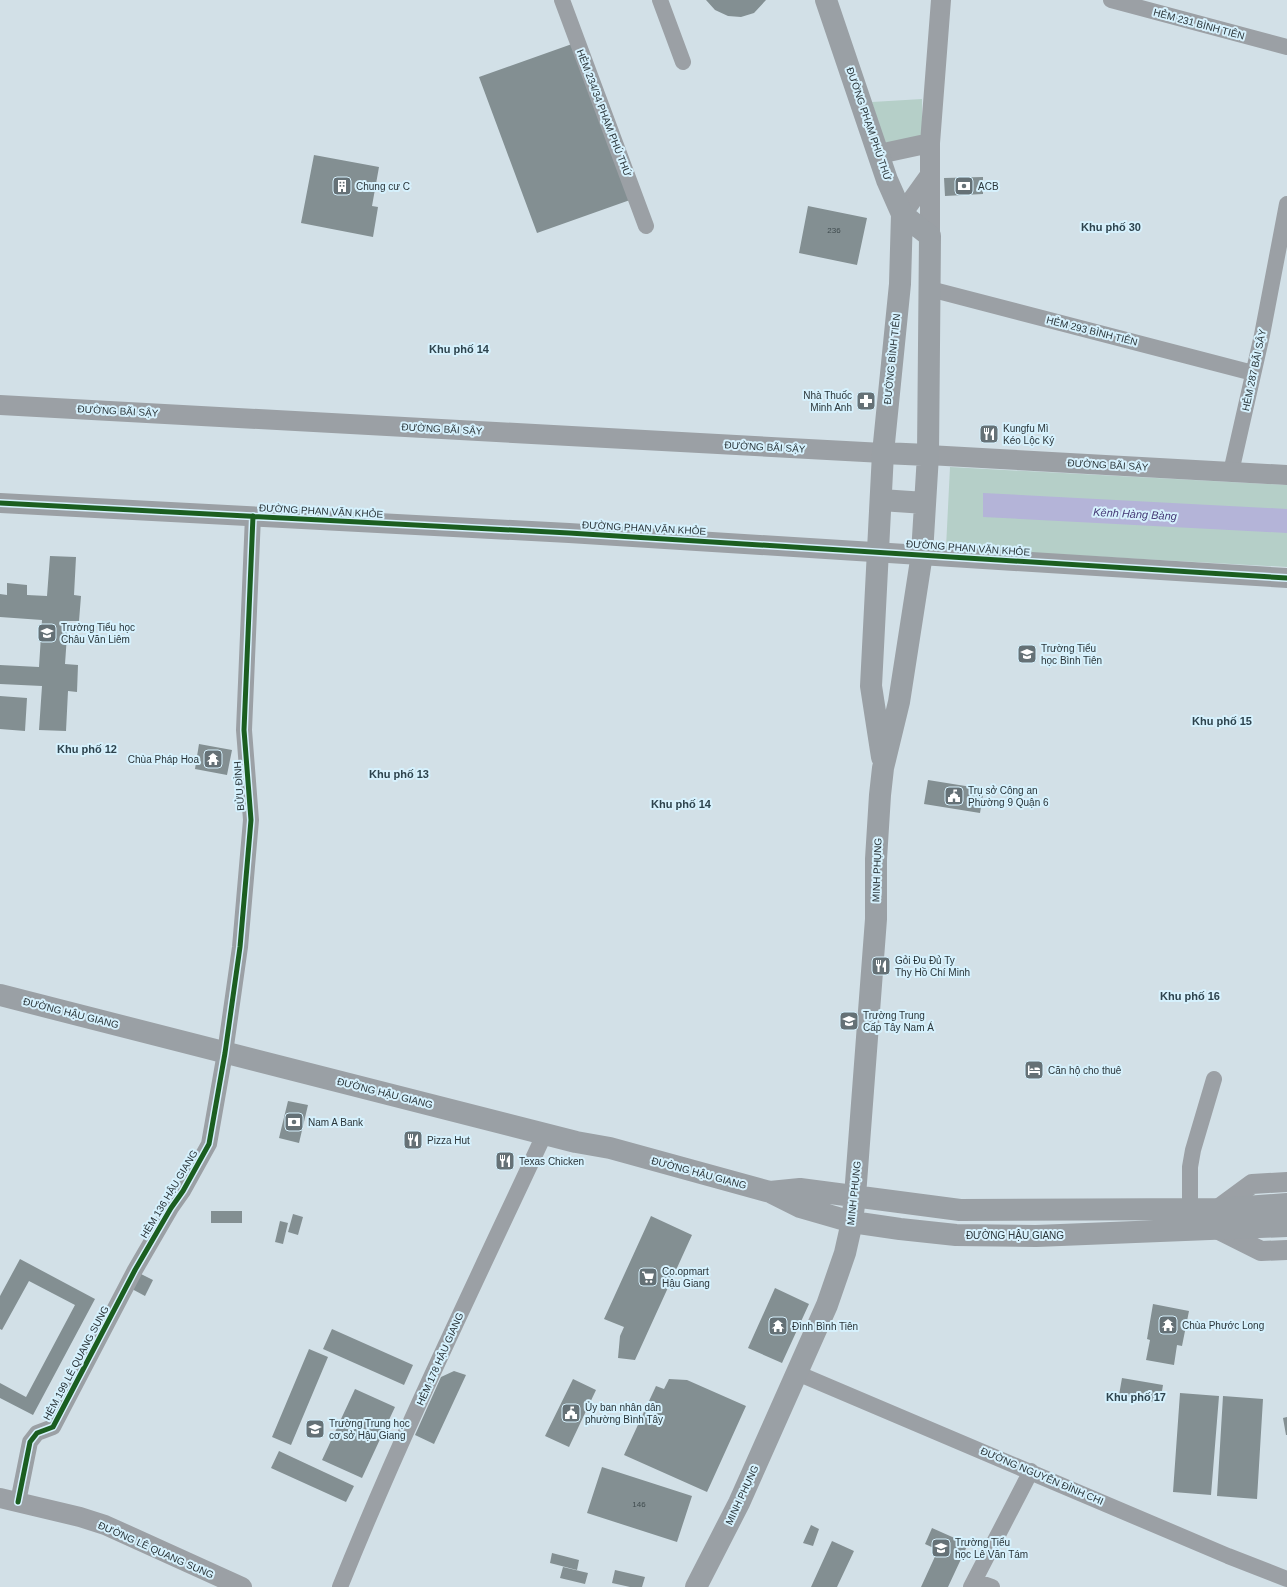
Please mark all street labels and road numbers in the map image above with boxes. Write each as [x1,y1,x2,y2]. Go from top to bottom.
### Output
street label: HẺM 231 BÌNH TIÊN [1152,6,1246,41]
street label: HẺM 234/34 PHẠM PHÚ THỨ [575,47,635,179]
street label: ĐƯỜNG PHẠM PHÚ THỨ [844,65,895,183]
street label: ĐƯỜNG BÌNH TIÊN [881,313,902,405]
street label: HẺM 293 BÌNH TIÊN [1045,313,1139,348]
street label: HẺM 287 BÃI SẬY [1239,328,1268,412]
street label: ĐƯỜNG BÃI SẬY [77,402,159,419]
street label: ĐƯỜNG BÃI SẬY [401,420,483,437]
street label: ĐƯỜNG BÃI SẬY [724,438,806,455]
street label: ĐƯỜNG BÃI SẬY [1067,456,1149,473]
street label: ĐƯỜNG PHAN VĂN KHỎE [259,501,384,520]
street label: ĐƯỜNG PHAN VĂN KHỎE [582,518,707,537]
street label: ĐƯỜNG PHAN VĂN KHỎE [906,537,1031,558]
street label: BỬU ĐÌNH [231,761,246,811]
street label: MINH PHỤNG [870,837,884,902]
street label: ĐƯỜNG HẬU GIANG [22,995,120,1030]
street label: ĐƯỜNG HẬU GIANG [336,1075,434,1110]
street label: HẺM 136 HẬU GIANG [138,1147,200,1240]
street label: ĐƯỜNG HẬU GIANG [650,1154,748,1191]
street label: MINH PHỤNG [845,1160,863,1226]
street label: ĐƯỜNG HẬU GIANG [966,1229,1064,1241]
street label: HẺM 199 LÊ QUANG SUNG [40,1303,111,1422]
street label: HẺM 178 HẬU GIANG [414,1310,466,1407]
street label: ĐƯỜNG NGUYỄN ĐÌNH CHI [979,1444,1105,1507]
street label: MINH PHỤNG [723,1463,761,1527]
street label: ĐƯỜNG LÊ QUANG SUNG [96,1519,216,1581]

